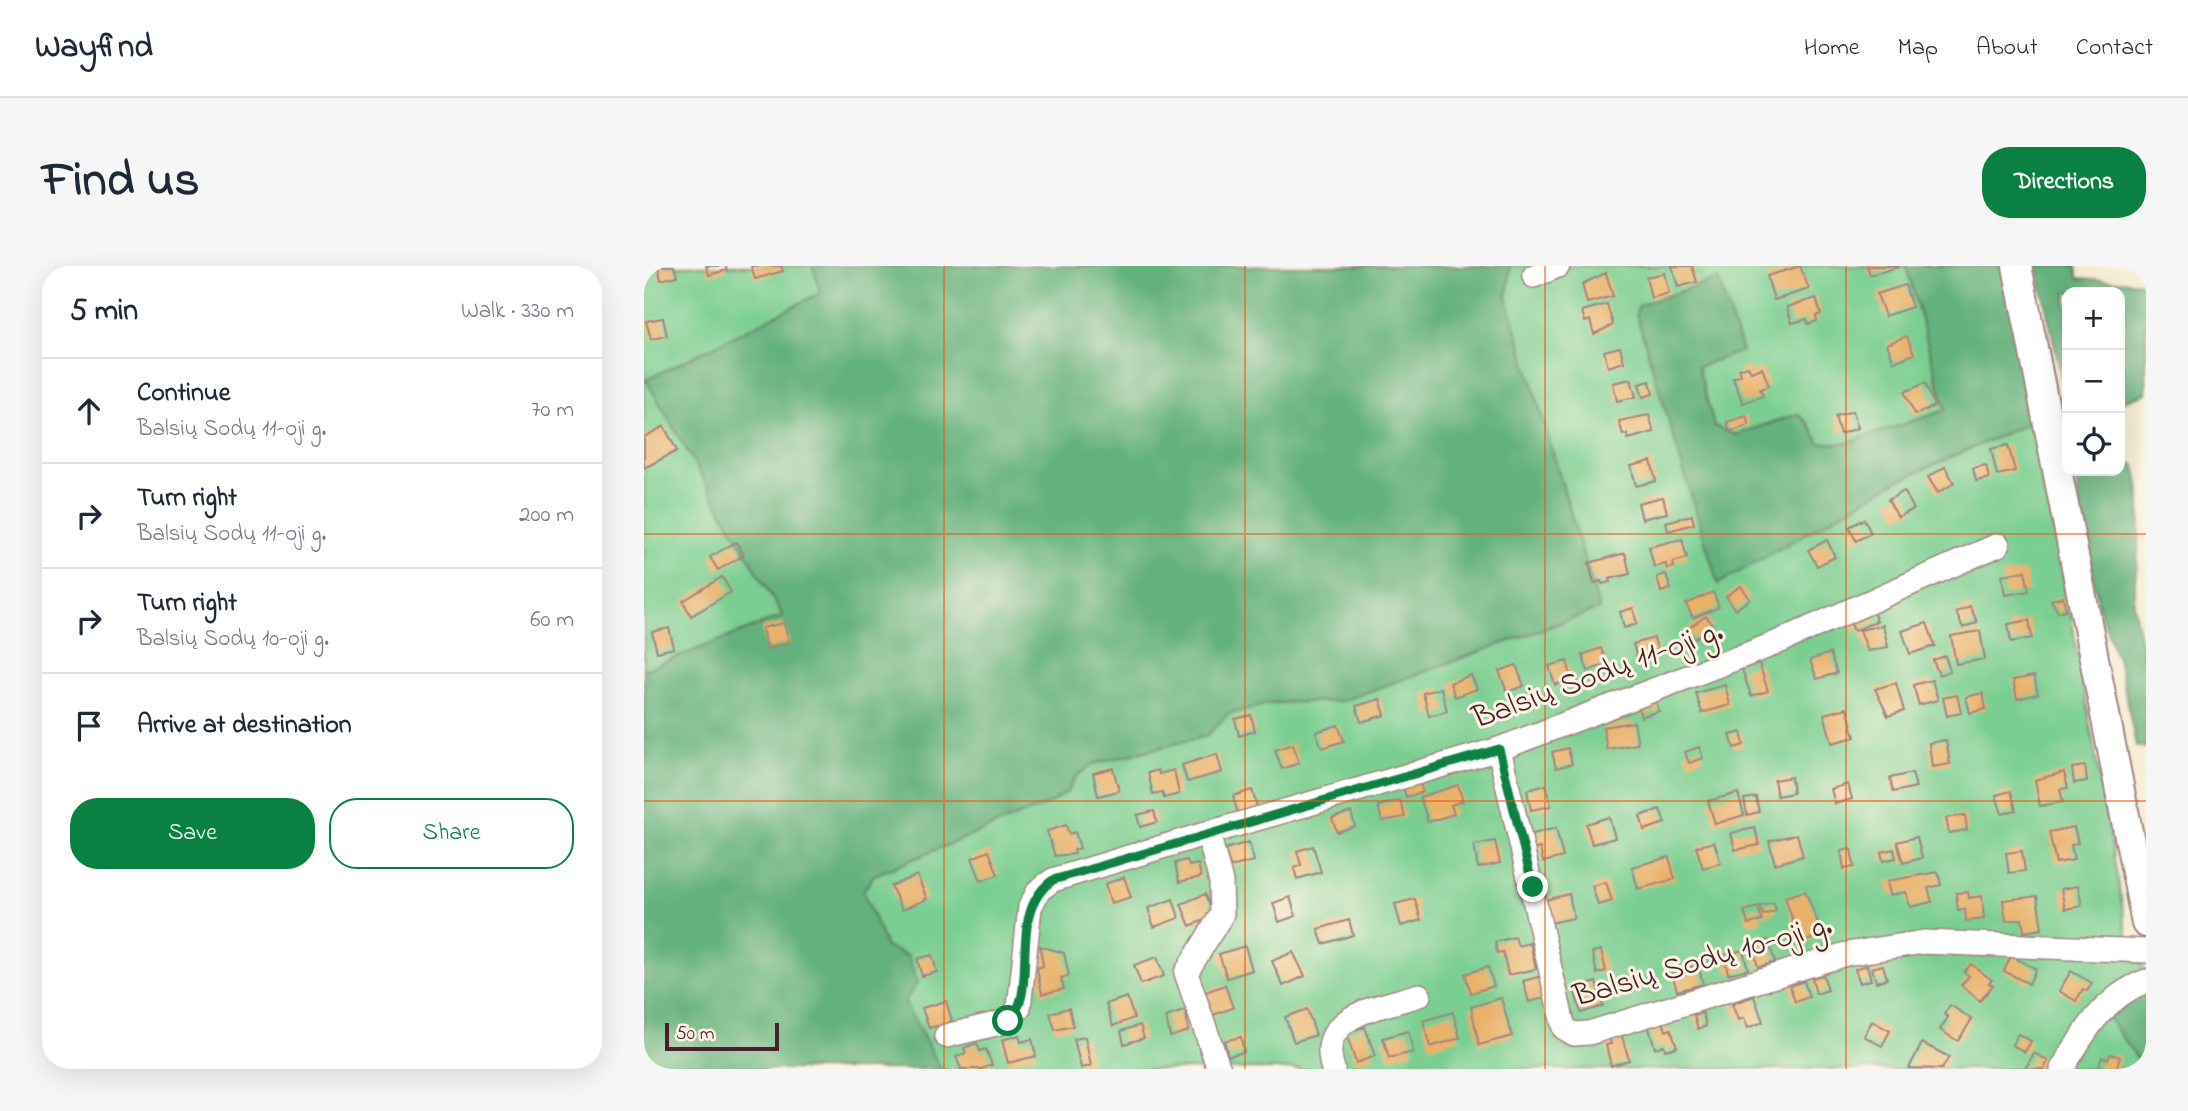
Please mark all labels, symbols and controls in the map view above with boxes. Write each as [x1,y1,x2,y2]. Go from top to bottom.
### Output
text: Wayfind [35,24,153,72]
text: Home [1804,31,1860,66]
text: Map [1898,31,1938,66]
text: About [1976,31,2038,66]
text: Contact [2076,31,2153,66]
text: Find us [42,146,199,218]
button: Directions [1982,147,2146,218]
map controls [2062,287,2125,476]
button: + [2062,287,2125,350]
text: 5 min [70,290,138,334]
text: Walk · 330 m [461,295,574,328]
button: − [2062,350,2125,413]
text: Continue [137,375,230,413]
icon: ahead [70,392,108,430]
text: 70 m [531,394,574,427]
text: Balsių Sodų 11-oji g. [137,413,326,446]
button: locate [2062,413,2125,476]
text: Turn right [137,480,237,518]
icon: right [70,497,108,535]
text: 200 m [519,499,574,532]
text: Balsių Sodų 11-oji g. [137,518,326,551]
text: Turn right [137,585,237,623]
icon: right [70,602,108,640]
text: 60 m [530,604,574,637]
street label: Balsių Sodų 11-oji g. [1465,609,1730,743]
text: Balsių Sodų 10-oji g. [137,623,329,656]
icon: arrive [70,707,108,745]
text: Arrive at destination [137,707,352,745]
button: Save [70,798,315,869]
button: Share [329,798,574,869]
route end [1517,871,1548,902]
street label: Balsių Sodų 10-oji g. [1567,903,1838,1022]
route start [992,1005,1023,1036]
scale bar [665,1020,779,1052]
text: 50 m [676,1021,715,1048]

